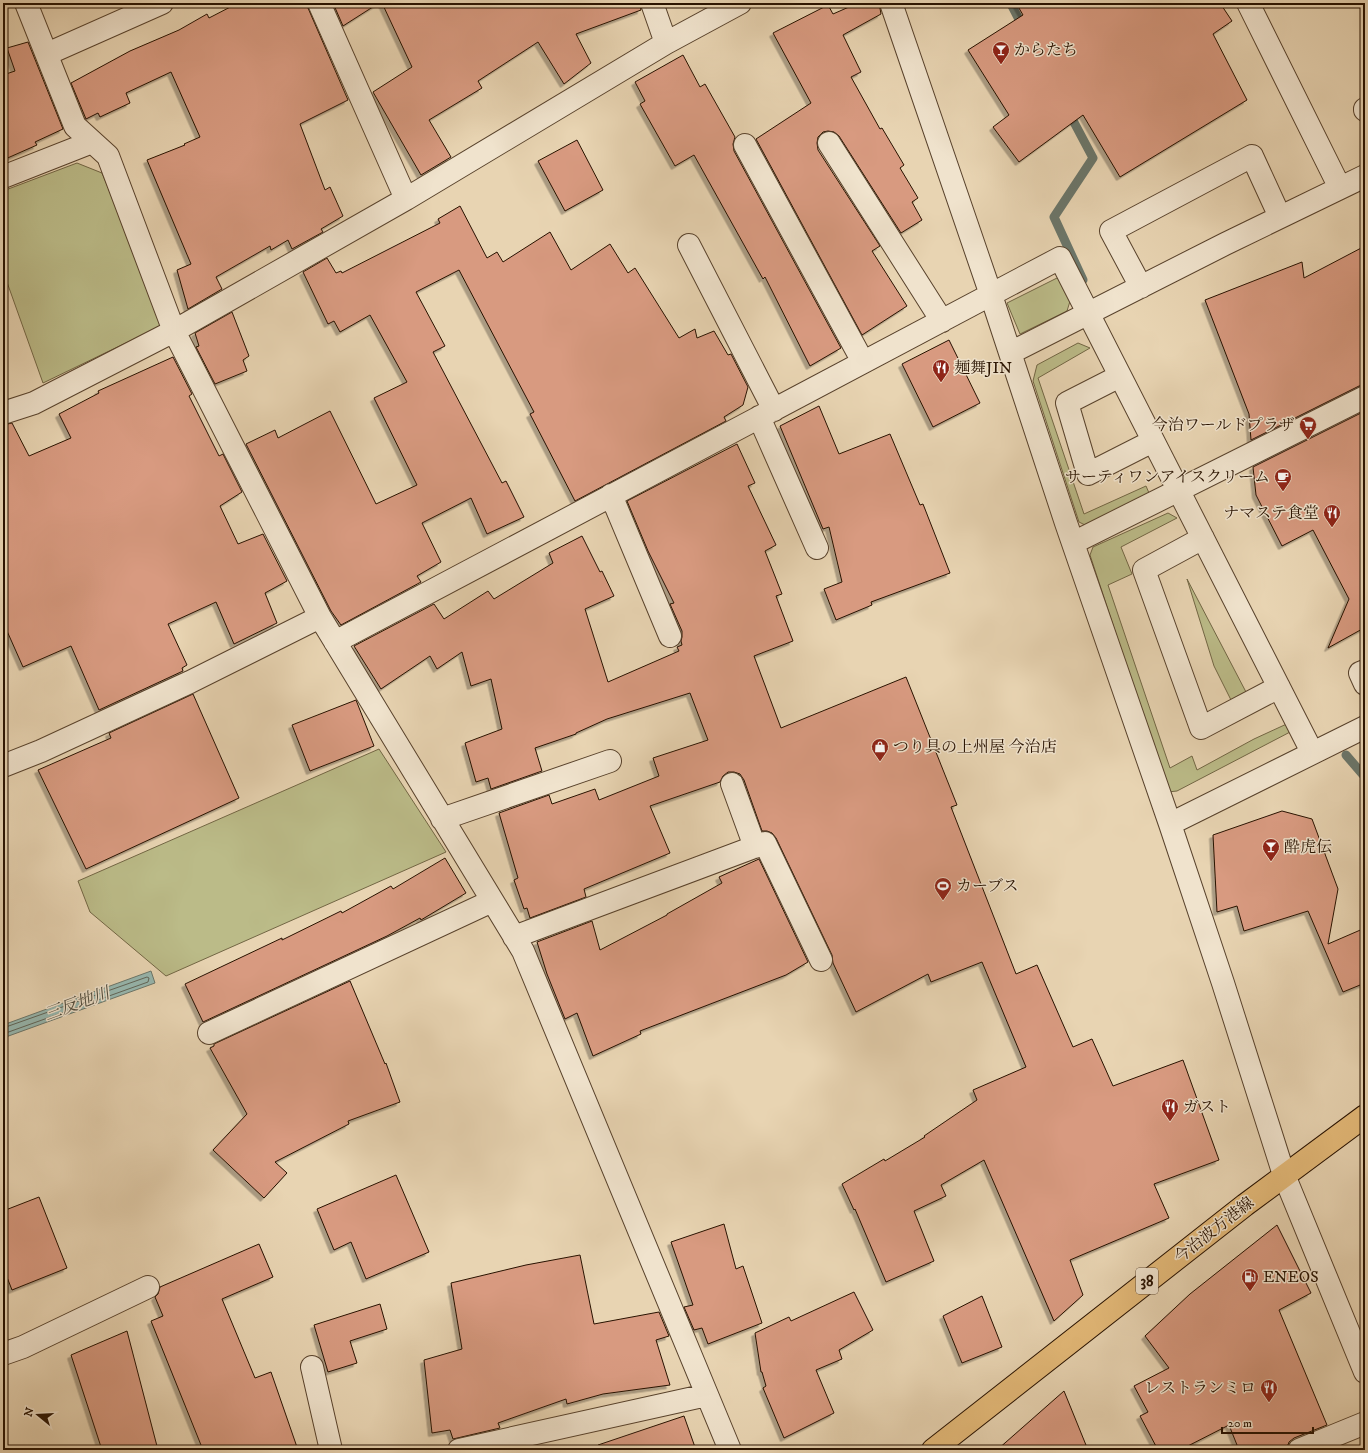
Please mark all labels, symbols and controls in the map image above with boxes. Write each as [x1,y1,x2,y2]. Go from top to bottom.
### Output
bar icon: からたち [991,40,1011,65]
place label: からたち [1014,40,1078,60]
restaurant icon: 麺舞JIN [931,358,951,383]
place label: 麺舞JIN [954,358,1012,378]
place label: 今治ワールドプラザ [1152,415,1295,435]
supermarket icon: 今治ワールドプラザ [1298,415,1318,440]
place label: サーティワンアイスクリーム [1065,467,1270,487]
cafe icon: サーティワンアイスクリーム [1273,467,1293,492]
place label: ナマステ食堂 [1223,503,1319,523]
restaurant icon: ナマステ食堂 [1322,503,1342,528]
shop icon: つり具の上州屋 今治店 [870,737,890,762]
place label: つり具の上州屋 今治店 [893,737,1056,757]
bar icon: 酔虎伝 [1261,837,1281,862]
place label: 酔虎伝 [1284,837,1332,857]
sports icon: カーブス [933,876,953,901]
place label: カーブス [956,876,1019,896]
water label: 三反地川 [41,981,115,1026]
restaurant icon: ガスト [1160,1097,1180,1122]
place label: ガスト [1183,1097,1231,1117]
street label: 今治波方港線 [1170,1193,1258,1267]
fuel station icon: ENEOS [1240,1267,1260,1292]
place label: ENEOS [1263,1267,1319,1287]
road number: 38 [1136,1268,1158,1294]
place label: レストランミロ [1144,1378,1256,1398]
restaurant icon: レストランミロ [1259,1378,1279,1403]
north arrow [18,1395,58,1435]
text: N [21,1406,37,1419]
scale bar [1222,1409,1313,1435]
text: 20 m [1228,1416,1252,1431]

